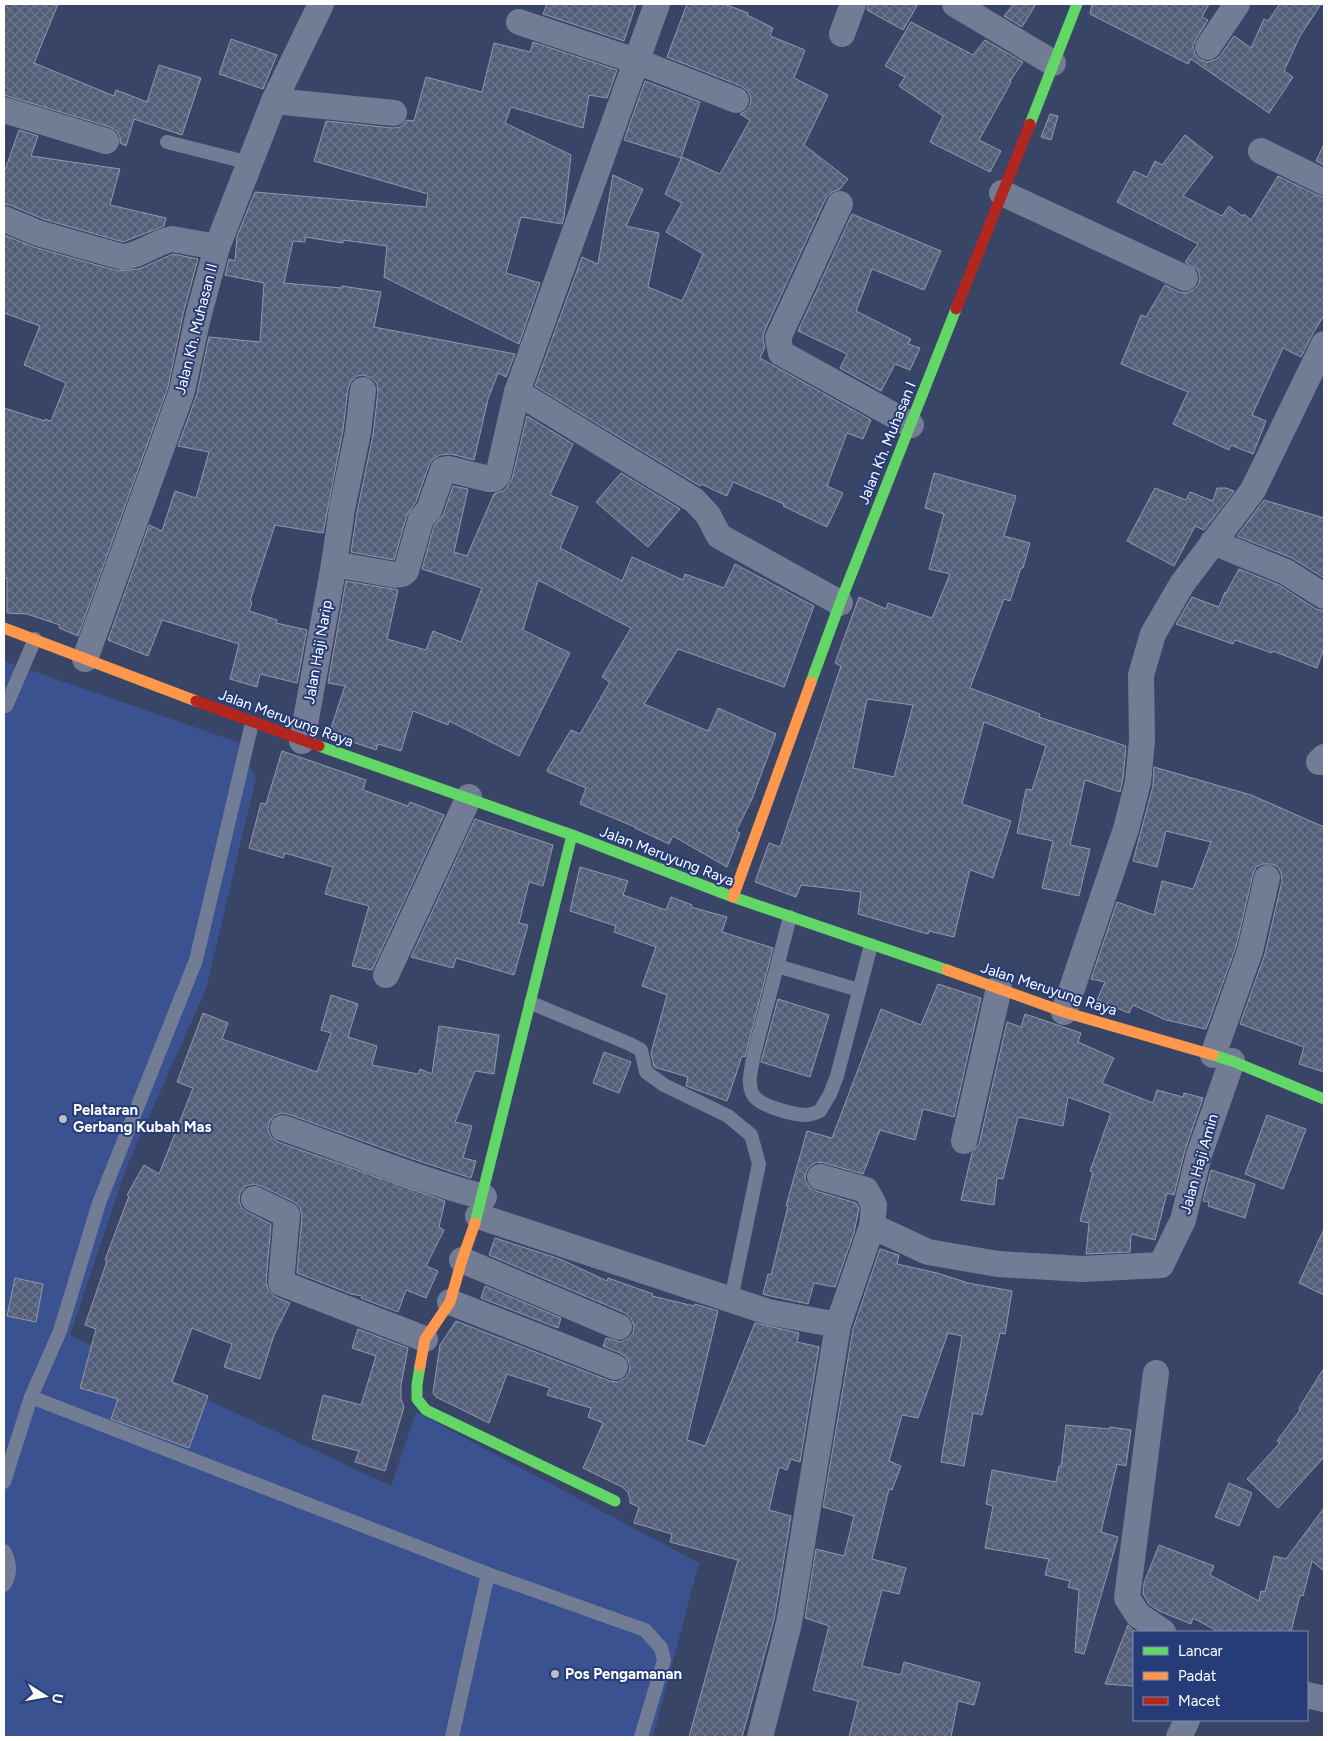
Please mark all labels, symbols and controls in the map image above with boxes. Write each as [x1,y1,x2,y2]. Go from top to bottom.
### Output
street label: Jalan Kh. Muhasan II [171,261,221,397]
street label: Jalan Kh. Muhasan I [854,379,920,507]
street label: Jalan Haji Narip [300,599,336,705]
street label: Jalan Meruyung Raya [216,685,356,751]
street label: Jalan Meruyung Raya [597,822,737,890]
street label: Jalan Meruyung Raya [979,958,1119,1020]
place label: Pelataran Gerbang Kubah Mas [73,1101,211,1136]
street label: Jalan Haji Amin [1176,1112,1222,1216]
marker: Pelataran Gerbang Kubah Mas [57,1113,69,1125]
legend [1133,1631,1308,1721]
text: Lancar [1178,1642,1223,1660]
place label: Pos Pengamanan [565,1665,682,1683]
text: Padat [1178,1667,1217,1685]
marker: Pos Pengamanan [549,1668,561,1680]
north arrow [20,1671,70,1721]
text: U [48,1692,67,1705]
text: Macet [1178,1692,1221,1710]

